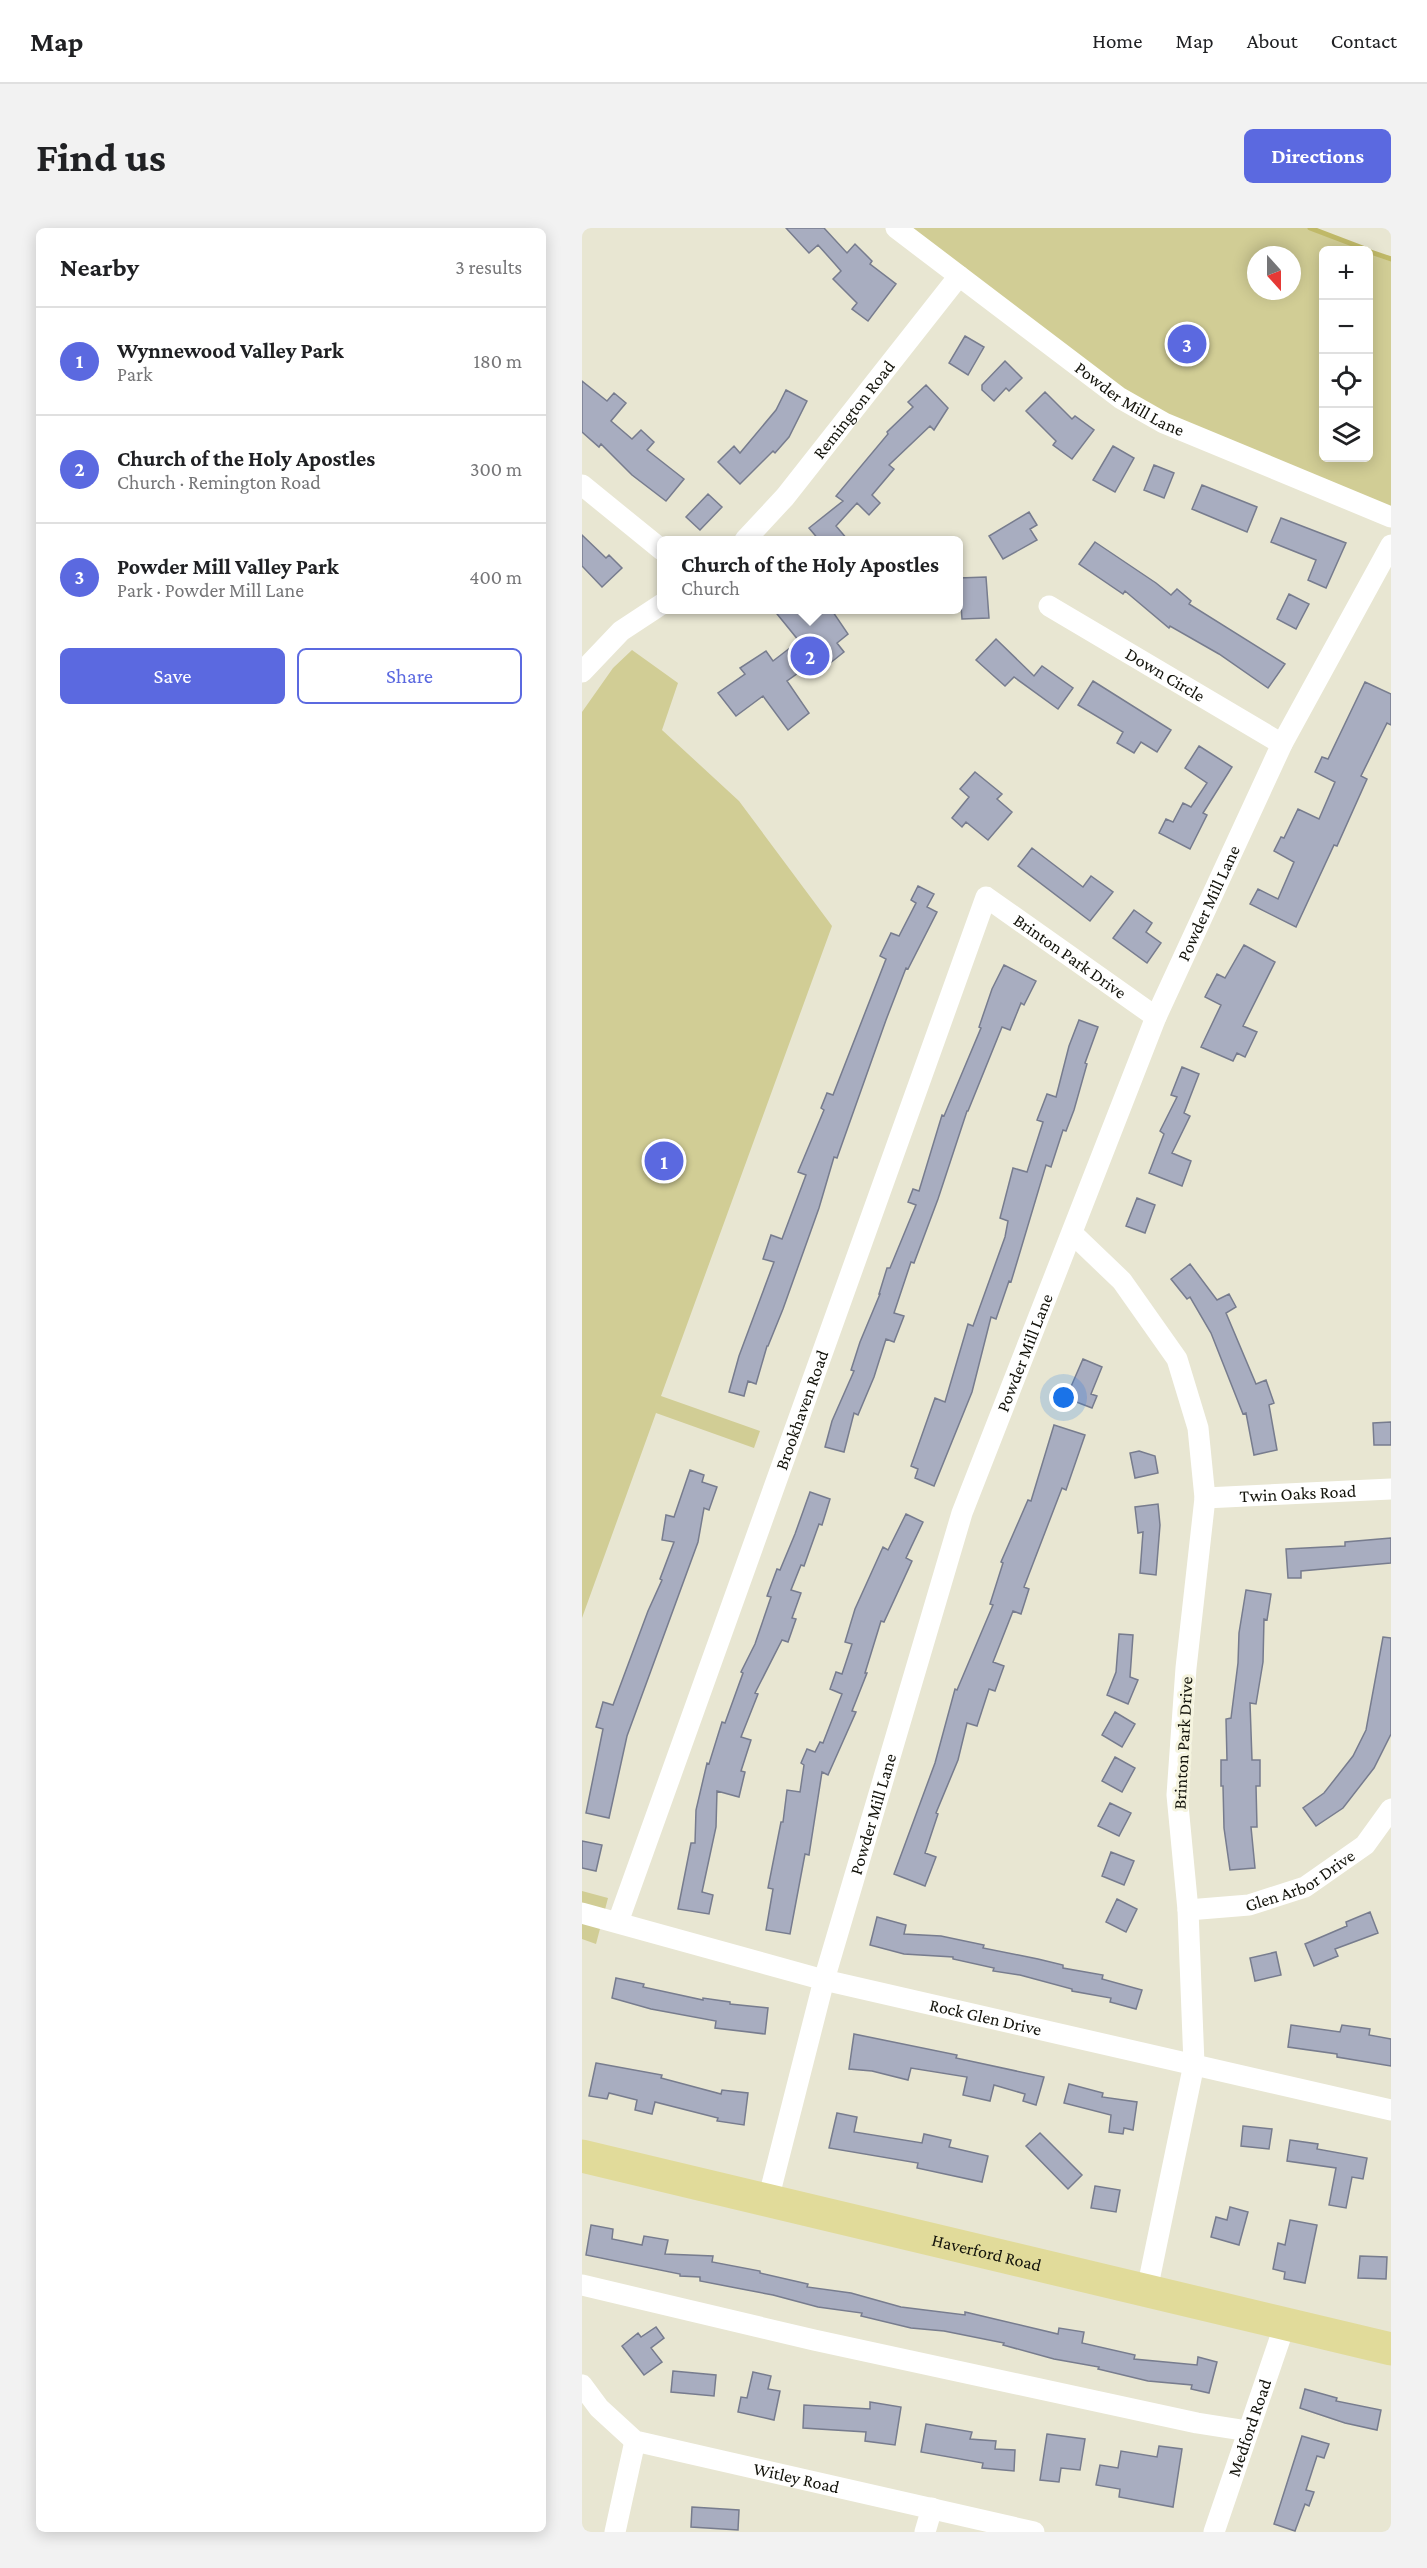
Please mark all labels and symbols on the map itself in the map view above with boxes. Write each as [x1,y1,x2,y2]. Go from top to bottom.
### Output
north arrow [1247,246,1301,300]
pin: 3 [1168,322,1206,366]
street label: Remington Road [809,356,899,463]
street label: Powder Mill Lane [1071,357,1187,440]
pin: 2 [790,634,830,678]
street label: Down Circle [1122,644,1208,706]
street label: Powder Mill Lane [1173,842,1244,964]
street label: Brinton Park Drive [1010,910,1130,1003]
pin: 1 [644,1138,683,1184]
street label: Powder Mill Lane [993,1291,1057,1415]
street label: Brookhaven Road [771,1347,833,1473]
your location [1049,1383,1078,1412]
street label: Twin Oaks Road [1239,1481,1357,1506]
street label: Brinton Park Drive [1170,1676,1196,1810]
street label: Powder Mill Lane [846,1751,900,1877]
street label: Glen Arbor Drive [1243,1845,1359,1916]
street label: Rock Glen Drive [928,1995,1044,2040]
street label: Haverford Road [930,2230,1044,2275]
street label: Medford Road [1224,2376,1276,2479]
street label: Witley Road [751,2458,842,2497]

